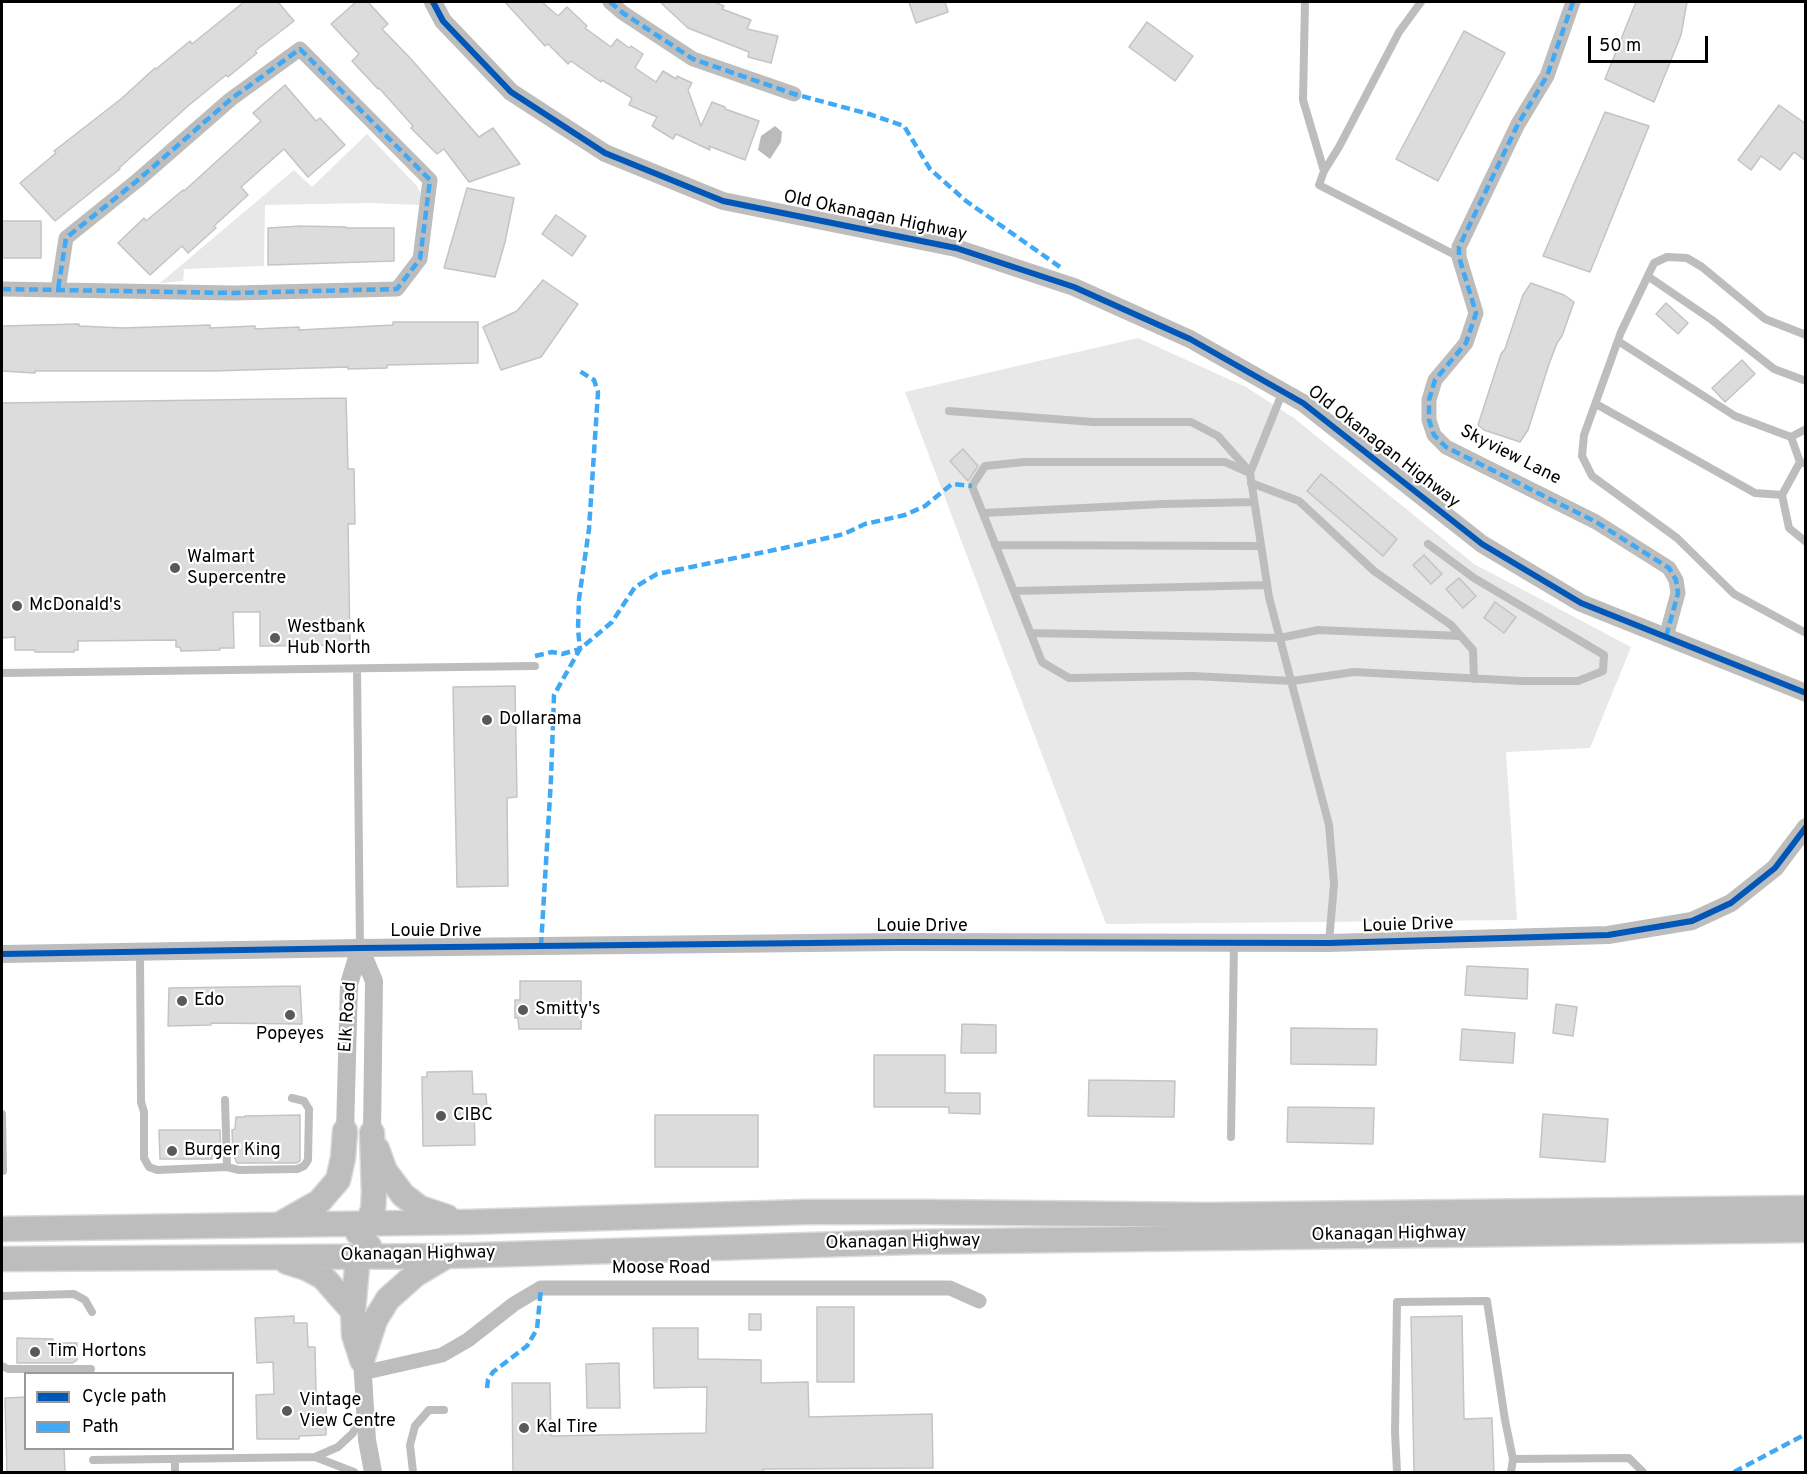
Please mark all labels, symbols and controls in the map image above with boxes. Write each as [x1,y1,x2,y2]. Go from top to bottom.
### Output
scale bar [1591,24,1711,62]
text: 50 m [1599,35,1641,58]
street label: Old Okanagan Highway [781,187,969,247]
street label: Old Okanagan Highway [1303,382,1463,514]
street label: Skyview Lane [1456,421,1564,491]
place label: Walmart Supercentre [187,547,286,590]
marker: Walmart Supercentre [168,561,182,575]
place label: McDonald's [29,595,121,617]
marker: McDonald's [10,599,24,613]
place label: Westbank Hub North [287,617,371,660]
marker: Westbank Hub North [268,631,282,645]
place label: Dollarama [499,709,581,731]
marker: Dollarama [480,713,494,727]
street label: Louie Drive [1362,914,1454,938]
street label: Louie Drive [876,916,968,938]
street label: Louie Drive [390,921,482,943]
street label: Elk Road [336,981,362,1053]
place label: Edo [194,990,224,1012]
marker: Edo [175,994,189,1008]
place label: Smitty's [535,999,600,1021]
marker: Smitty's [516,1003,530,1017]
marker: Popeyes [283,1008,297,1022]
place label: Popeyes [256,1024,324,1046]
place label: CIBC [453,1105,493,1127]
marker: CIBC [434,1109,448,1123]
place label: Burger King [184,1140,281,1162]
marker: Burger King [165,1144,179,1158]
street label: Okanagan Highway [1311,1223,1467,1247]
street label: Okanagan Highway [825,1231,981,1255]
street label: Okanagan Highway [340,1243,496,1267]
street label: Moose Road [612,1258,710,1280]
place label: Tim Hortons [47,1341,147,1363]
marker: Tim Hortons [28,1345,42,1359]
legend [24,1372,234,1450]
text: Cycle path [82,1386,167,1409]
place label: Vintage View Centre [299,1390,396,1432]
marker: Vintage View Centre [280,1404,294,1418]
text: Path [82,1416,119,1439]
place label: Kal Tire [536,1417,597,1439]
marker: Kal Tire [517,1421,531,1435]

